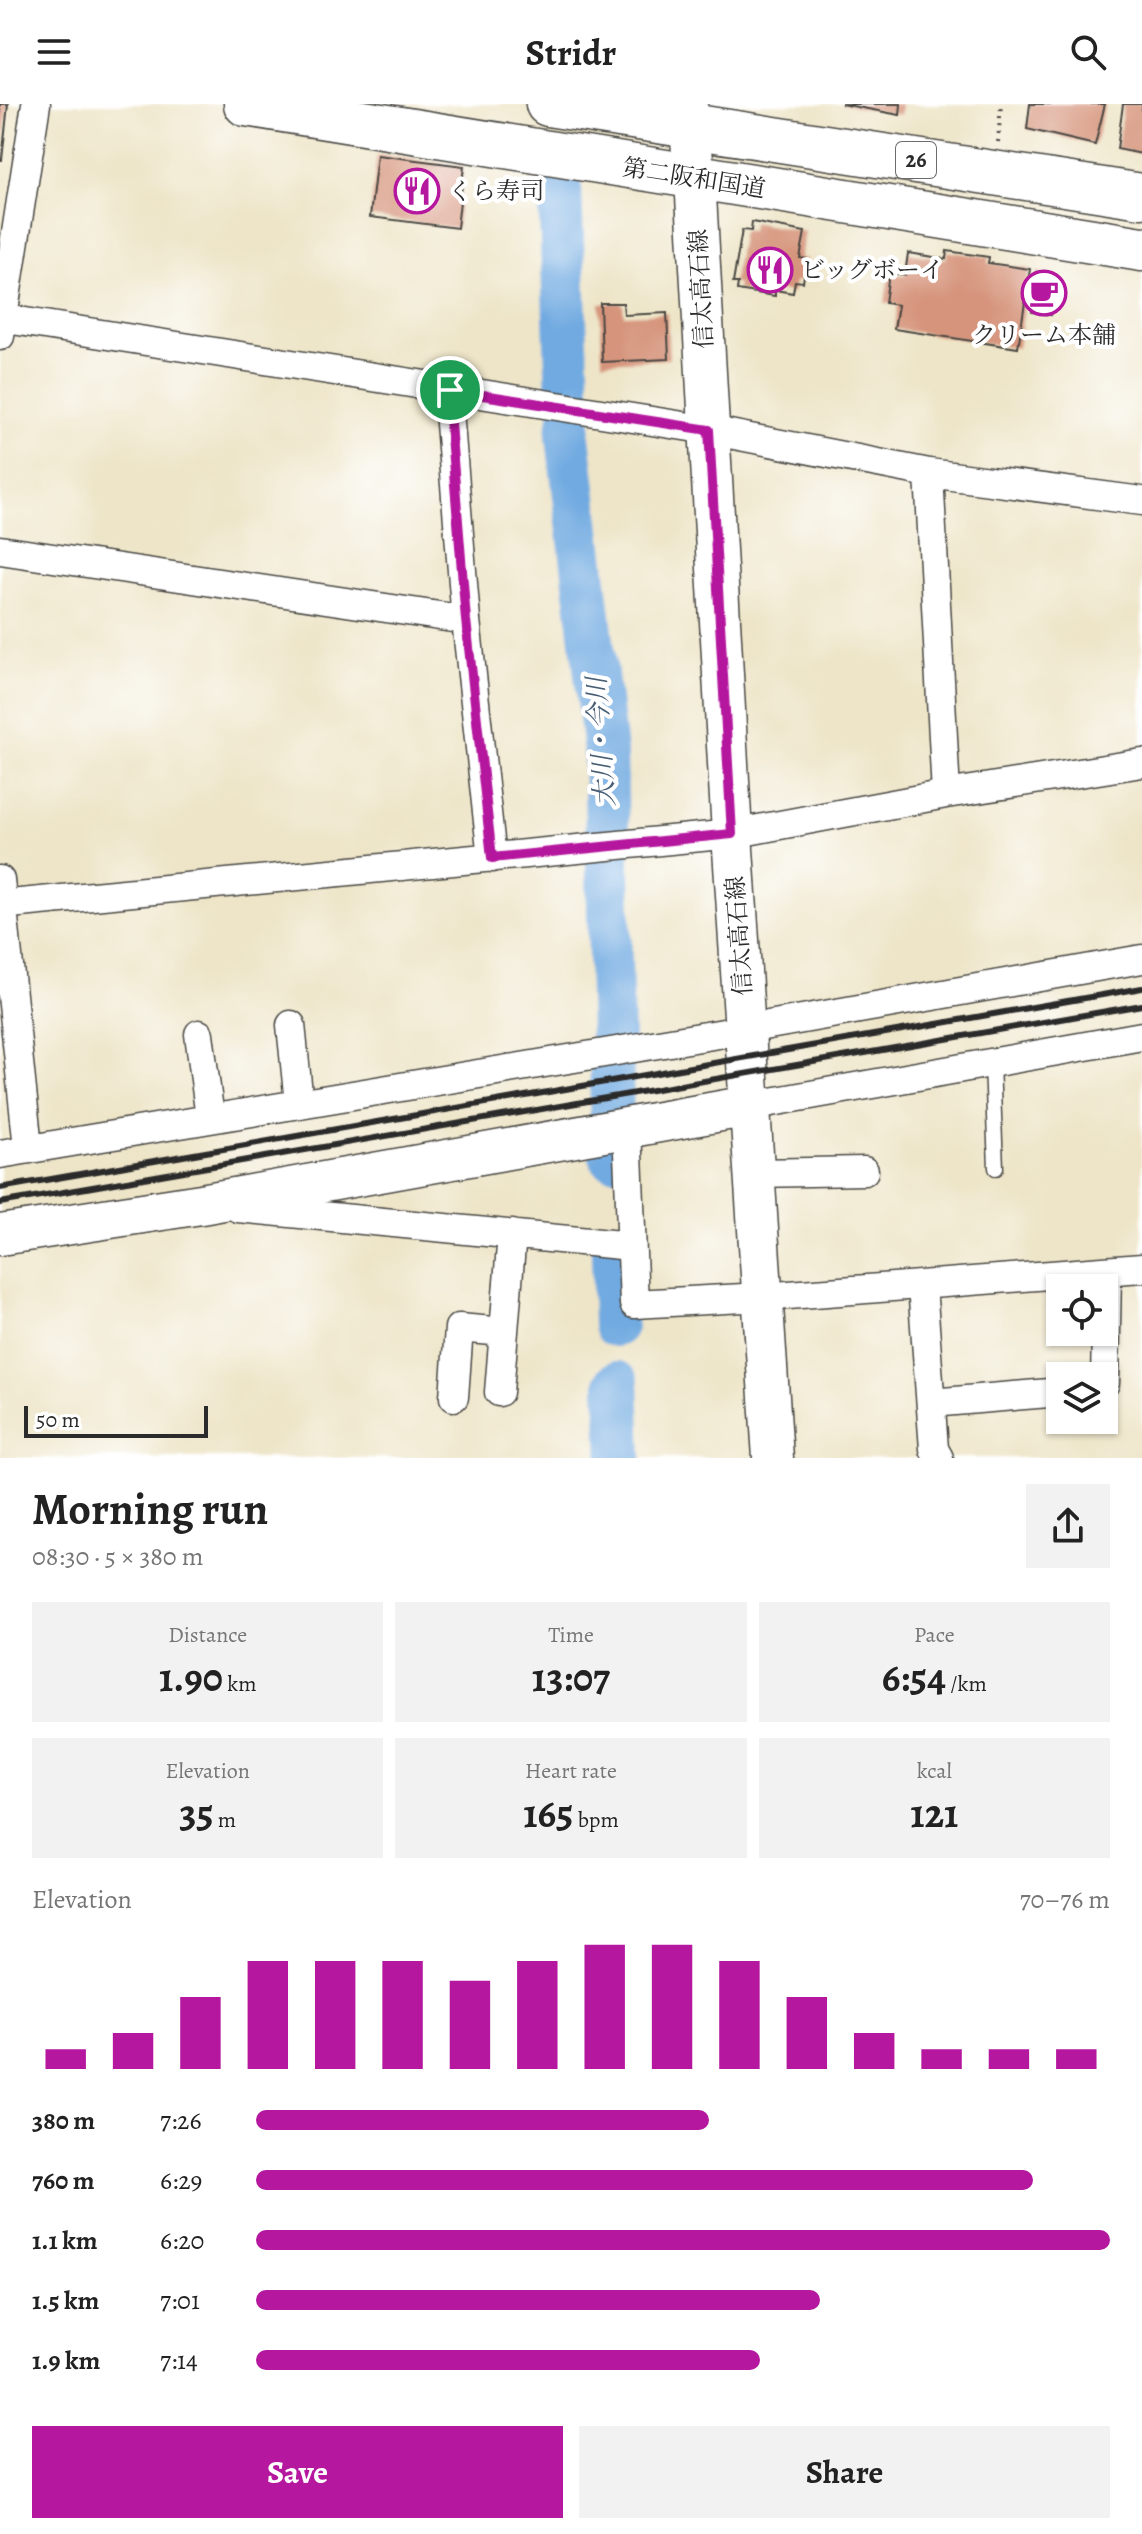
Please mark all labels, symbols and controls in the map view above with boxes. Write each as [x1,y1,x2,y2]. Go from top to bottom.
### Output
text: Stridr [526,28,616,77]
icon: menu [32,30,76,74]
icon: search [1066,30,1110,74]
road number: 26 [896,142,936,178]
street label: 第二阪和国道 [620,151,768,205]
restaurant icon: くら寿司 [393,167,441,215]
place label: くら寿司 [448,175,544,207]
street label: 信太高石線 [682,228,720,350]
restaurant icon: ビッグボーイ [746,246,794,294]
place label: ビッグボーイ [801,254,944,286]
cafe icon: クリーム本舗 [1020,269,1068,317]
place label: クリーム本舗 [972,319,1116,351]
pin [416,356,484,424]
icon: arrive [428,368,472,412]
water label: 大川・今川 [579,673,623,808]
street label: 信太高石線 [719,875,759,997]
map controls [1046,1274,1118,1434]
button: locate [1046,1274,1118,1346]
button: layers [1046,1362,1118,1434]
scale bar [24,1402,208,1438]
text: 50 m [36,1405,80,1435]
text: Morning run [32,1479,268,1539]
button: share [1026,1484,1110,1568]
text: 08:30 · 5 × 380 m [32,1539,203,1574]
text: Distance [168,1620,247,1650]
text: Time [548,1620,594,1650]
text: Pace [914,1620,955,1650]
text: 1.90 [159,1650,223,1705]
text: 13:07 [532,1650,610,1705]
text: 6:54 [882,1650,946,1705]
text: km [223,1669,256,1699]
text: /km [946,1669,987,1699]
text: Elevation [165,1756,250,1786]
text: Heart rate [525,1756,617,1786]
text: kcal [917,1756,952,1786]
text: 35 [179,1786,213,1841]
text: 165 [523,1786,573,1841]
text: 121 [910,1786,958,1841]
text: m [213,1805,236,1835]
text: bpm [573,1805,619,1835]
text: Elevation [32,1882,132,1917]
text: 70–76 m [1020,1882,1110,1917]
text: 380 m [32,2103,95,2138]
text: 7:26 [160,2103,201,2138]
text: 760 m [32,2163,95,2198]
text: 6:29 [160,2163,202,2198]
text: 1.1 km [32,2223,98,2258]
text: 6:20 [160,2223,204,2258]
text: 1.5 km [32,2283,99,2318]
text: 7:01 [160,2283,200,2318]
text: 1.9 km [32,2343,100,2378]
text: 7:14 [160,2343,198,2378]
button: Save [32,2426,563,2518]
button: Share [579,2426,1110,2518]

